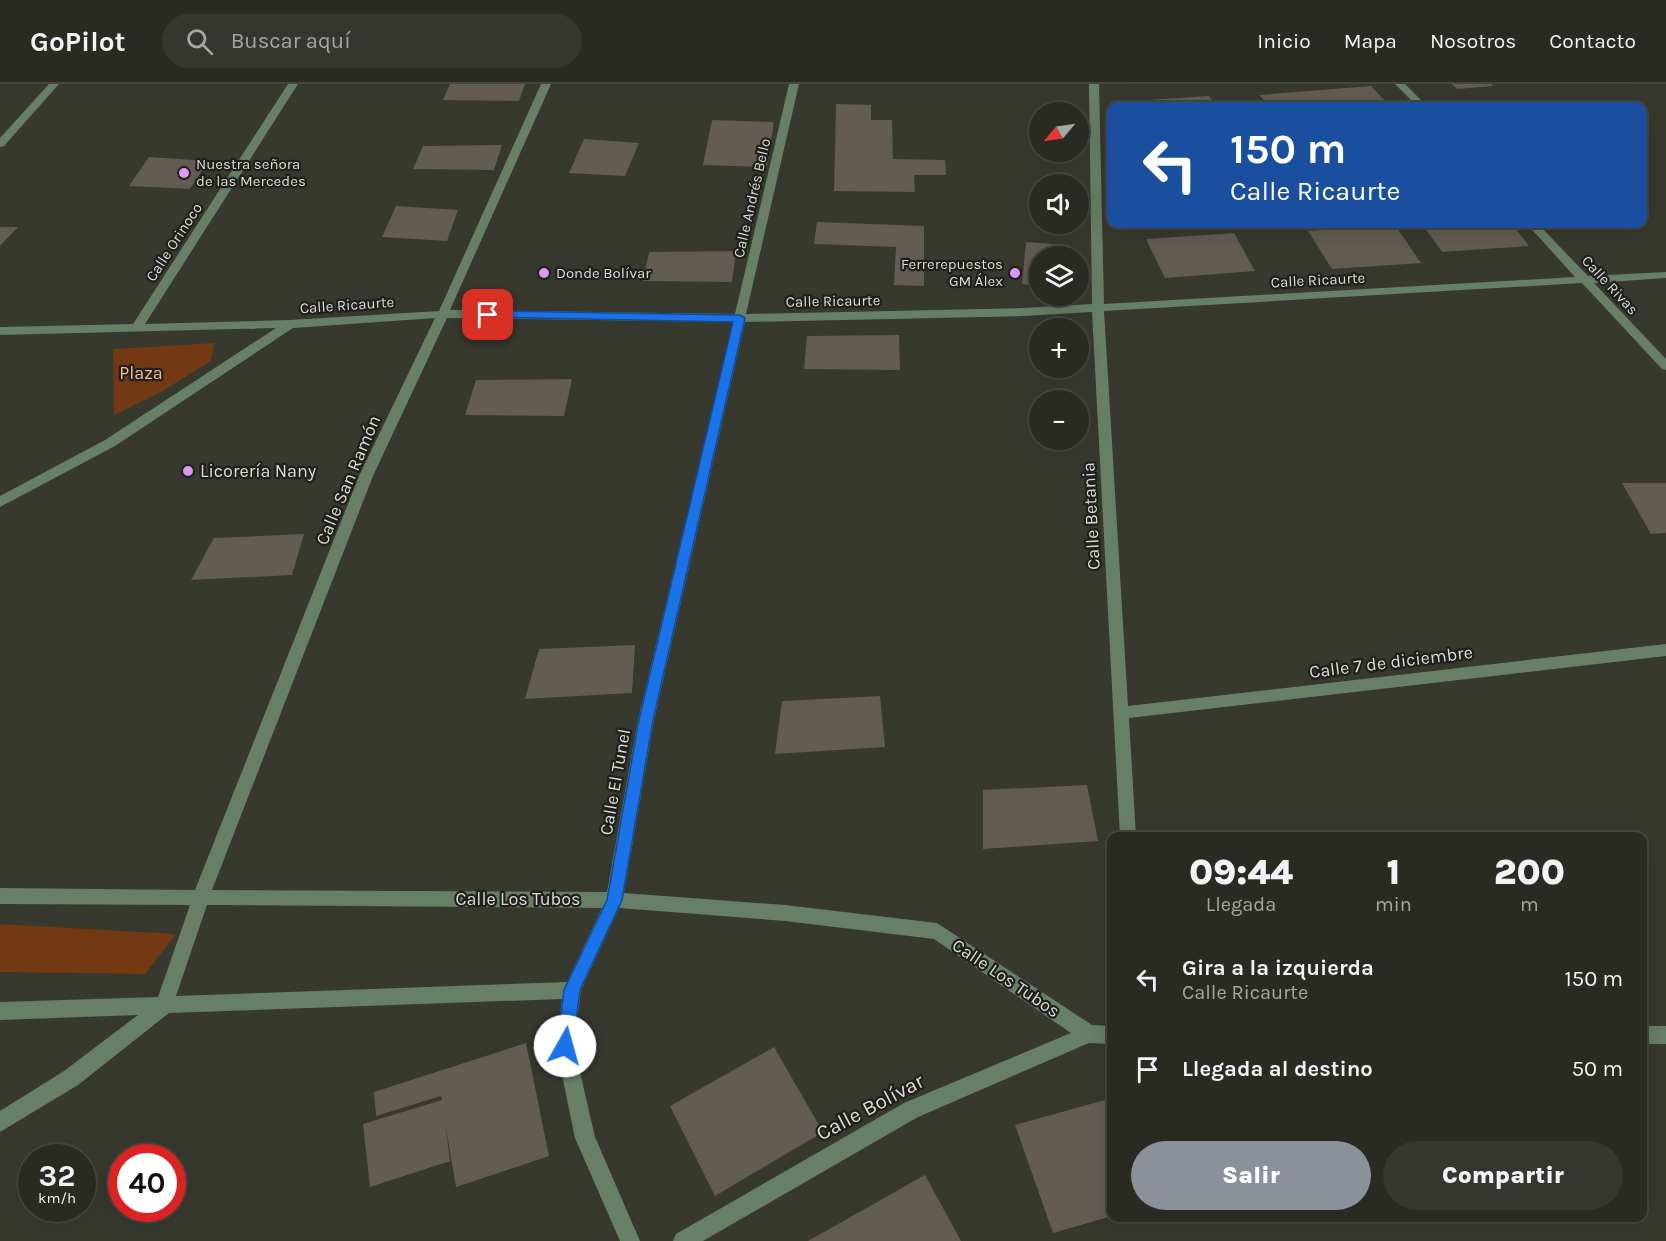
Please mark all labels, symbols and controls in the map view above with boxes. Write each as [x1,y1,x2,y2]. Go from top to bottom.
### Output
search box [162,14,582,68]
text: GoPilot [30,25,126,58]
icon: search [183,25,216,58]
text: Buscar aquí [231,28,351,54]
text: Inicio [1257,29,1311,53]
text: Mapa [1344,29,1397,53]
text: Nosotros [1430,29,1516,53]
text: Contacto [1549,29,1636,53]
north arrow [1029,102,1089,162]
map controls [1029,102,1089,450]
text: 150 m [1230,124,1346,174]
icon: left [1131,126,1209,204]
street label: Calle Andrés Bello [730,137,774,259]
place label: Nuestra señora de las Mercedes [196,155,306,190]
marker: Nuestra señora de las Mercedes [177,166,191,180]
button: sound [1029,174,1089,234]
text: Calle Ricaurte [1230,175,1400,207]
street label: Calle Orinoco [142,199,206,285]
button: layers [1029,246,1089,306]
street label: Calle Rivas [1578,252,1642,318]
place label: Ferrerepuestos GM Álex [901,255,1003,290]
place label: Donde Bolívar [556,264,651,282]
marker: Donde Bolívar [537,266,551,280]
marker: Ferrerepuestos GM Álex [1008,266,1022,280]
street label: Calle Ricaurte [1270,269,1366,291]
pin [462,289,513,340]
street label: Calle Ricaurte [786,291,880,311]
street label: Calle Ricaurte [299,293,395,317]
icon: arrive [471,298,504,331]
button: + [1029,318,1089,378]
park label: Plaza [119,362,163,384]
button: − [1029,390,1089,450]
street label: Calle San Ramón [311,412,385,548]
place label: Licorería Nany [200,460,317,482]
street label: Calle Betania [1077,462,1105,570]
marker: Licorería Nany [181,464,195,478]
street label: Calle 7 de diciembre [1308,641,1474,683]
street label: Calle El Tunel [595,727,635,837]
text: 09:44 [1189,851,1293,893]
text: 1 [1387,851,1400,893]
text: 200 [1494,851,1565,893]
street label: Calle Los Tubos [455,888,581,910]
text: Llegada [1206,893,1276,916]
text: min [1375,893,1412,916]
text: m [1520,893,1539,916]
street label: Calle Los Tubos [948,934,1064,1022]
text: Gira a la izquierda [1182,955,1374,981]
icon: left [1131,963,1164,996]
text: 150 m [1564,966,1623,992]
text: Calle Ricaurte [1182,981,1308,1004]
position arrow [533,1014,597,1078]
icon: arrive [1131,1053,1164,1086]
text: Llegada al destino [1182,1056,1373,1082]
text: 50 m [1572,1056,1623,1082]
street label: Calle Bolívar [812,1068,928,1145]
button: Salir [1131,1141,1371,1210]
button: Compartir [1383,1141,1623,1210]
speed limit sign: 40 [108,1144,186,1222]
text: 32 [39,1158,75,1194]
text: km/h [38,1189,76,1207]

